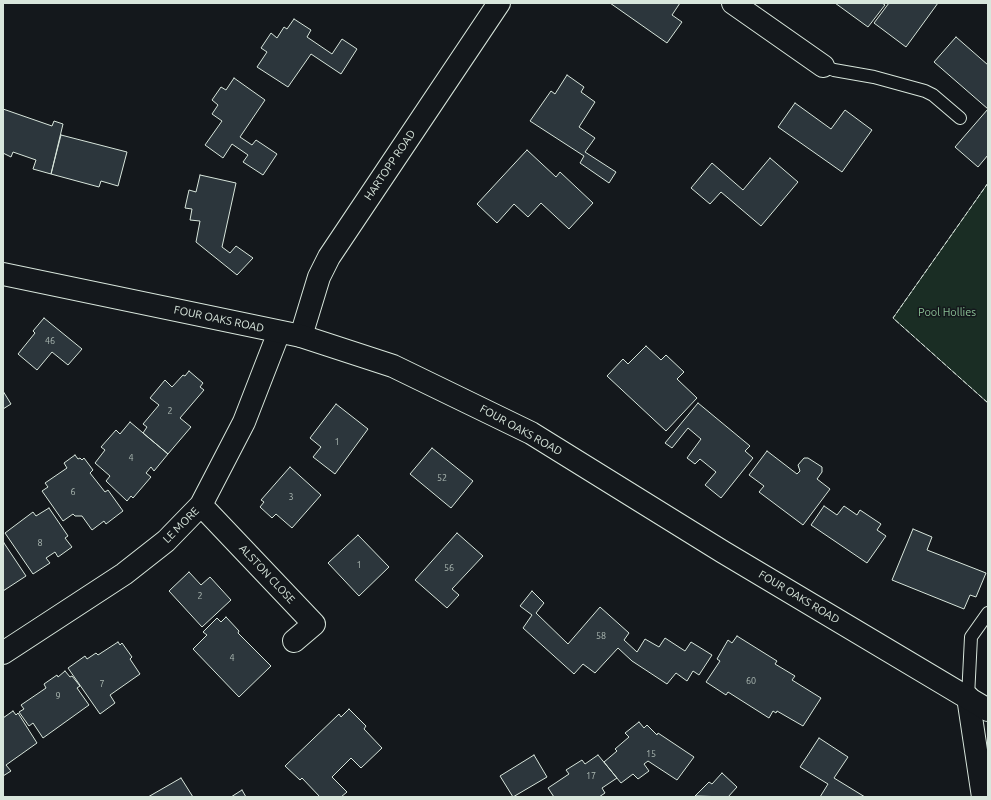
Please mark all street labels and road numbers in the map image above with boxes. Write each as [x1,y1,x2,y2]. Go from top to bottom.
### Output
street label: HARTOPP ROAD [362,127,418,203]
street label: FOUR OAKS ROAD [173,303,265,335]
street label: FOUR OAKS ROAD [478,402,564,458]
street label: LE MORE [160,504,202,546]
street label: ALSTON CLOSE [236,542,298,606]
street label: FOUR OAKS ROAD [756,568,842,626]

